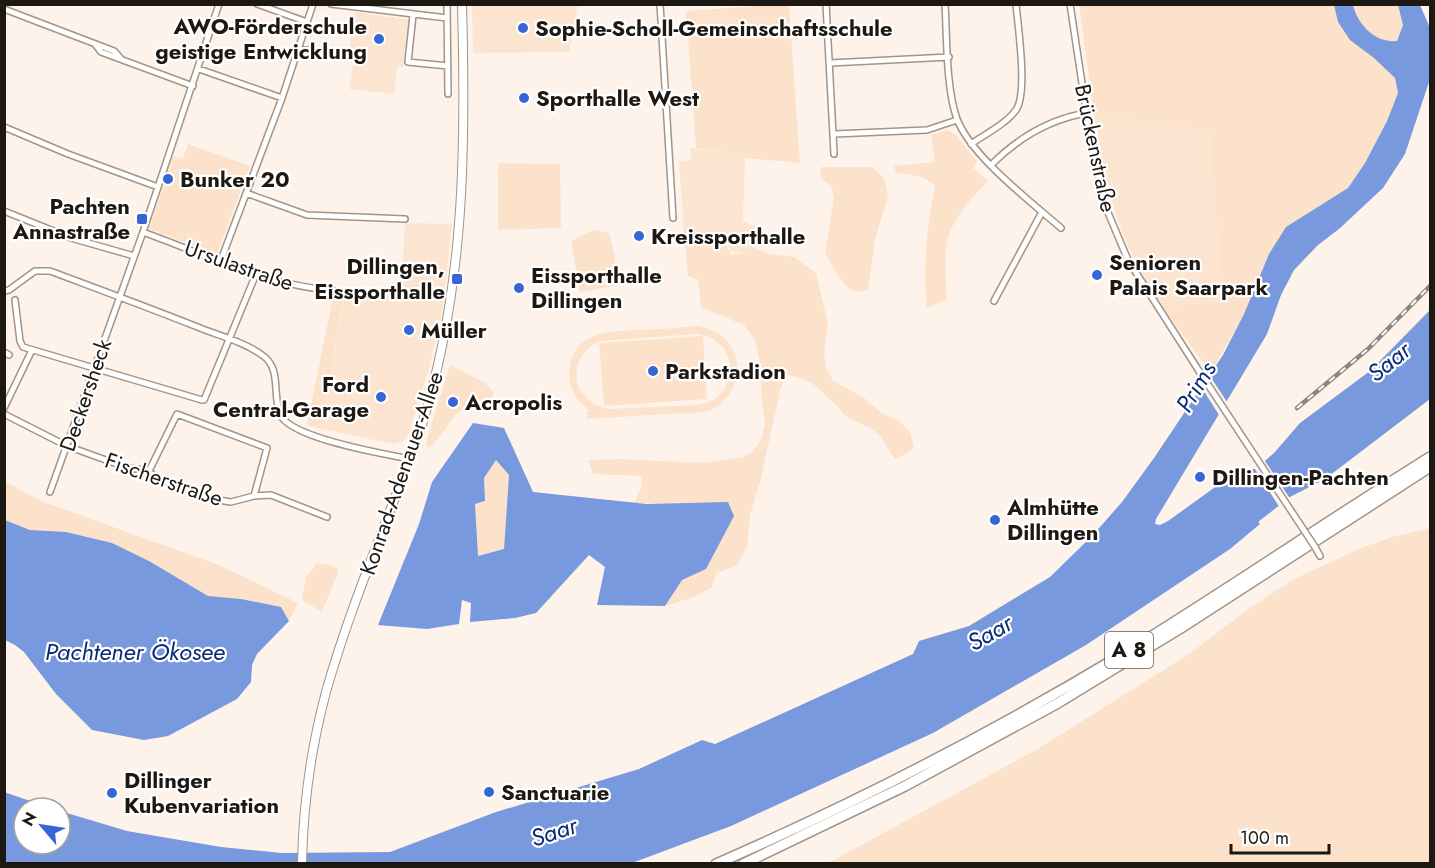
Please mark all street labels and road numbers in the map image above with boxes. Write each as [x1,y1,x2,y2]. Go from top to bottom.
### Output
street label: Brückenstraße [1067,81,1125,215]
street label: Ursulastraße [180,231,298,299]
street label: Deckersheck [51,334,119,456]
street label: Konrad-Adenauer-Allee [351,367,451,579]
street label: Fischerstraße [101,444,227,514]
road number: A 8 [1105,632,1153,668]

